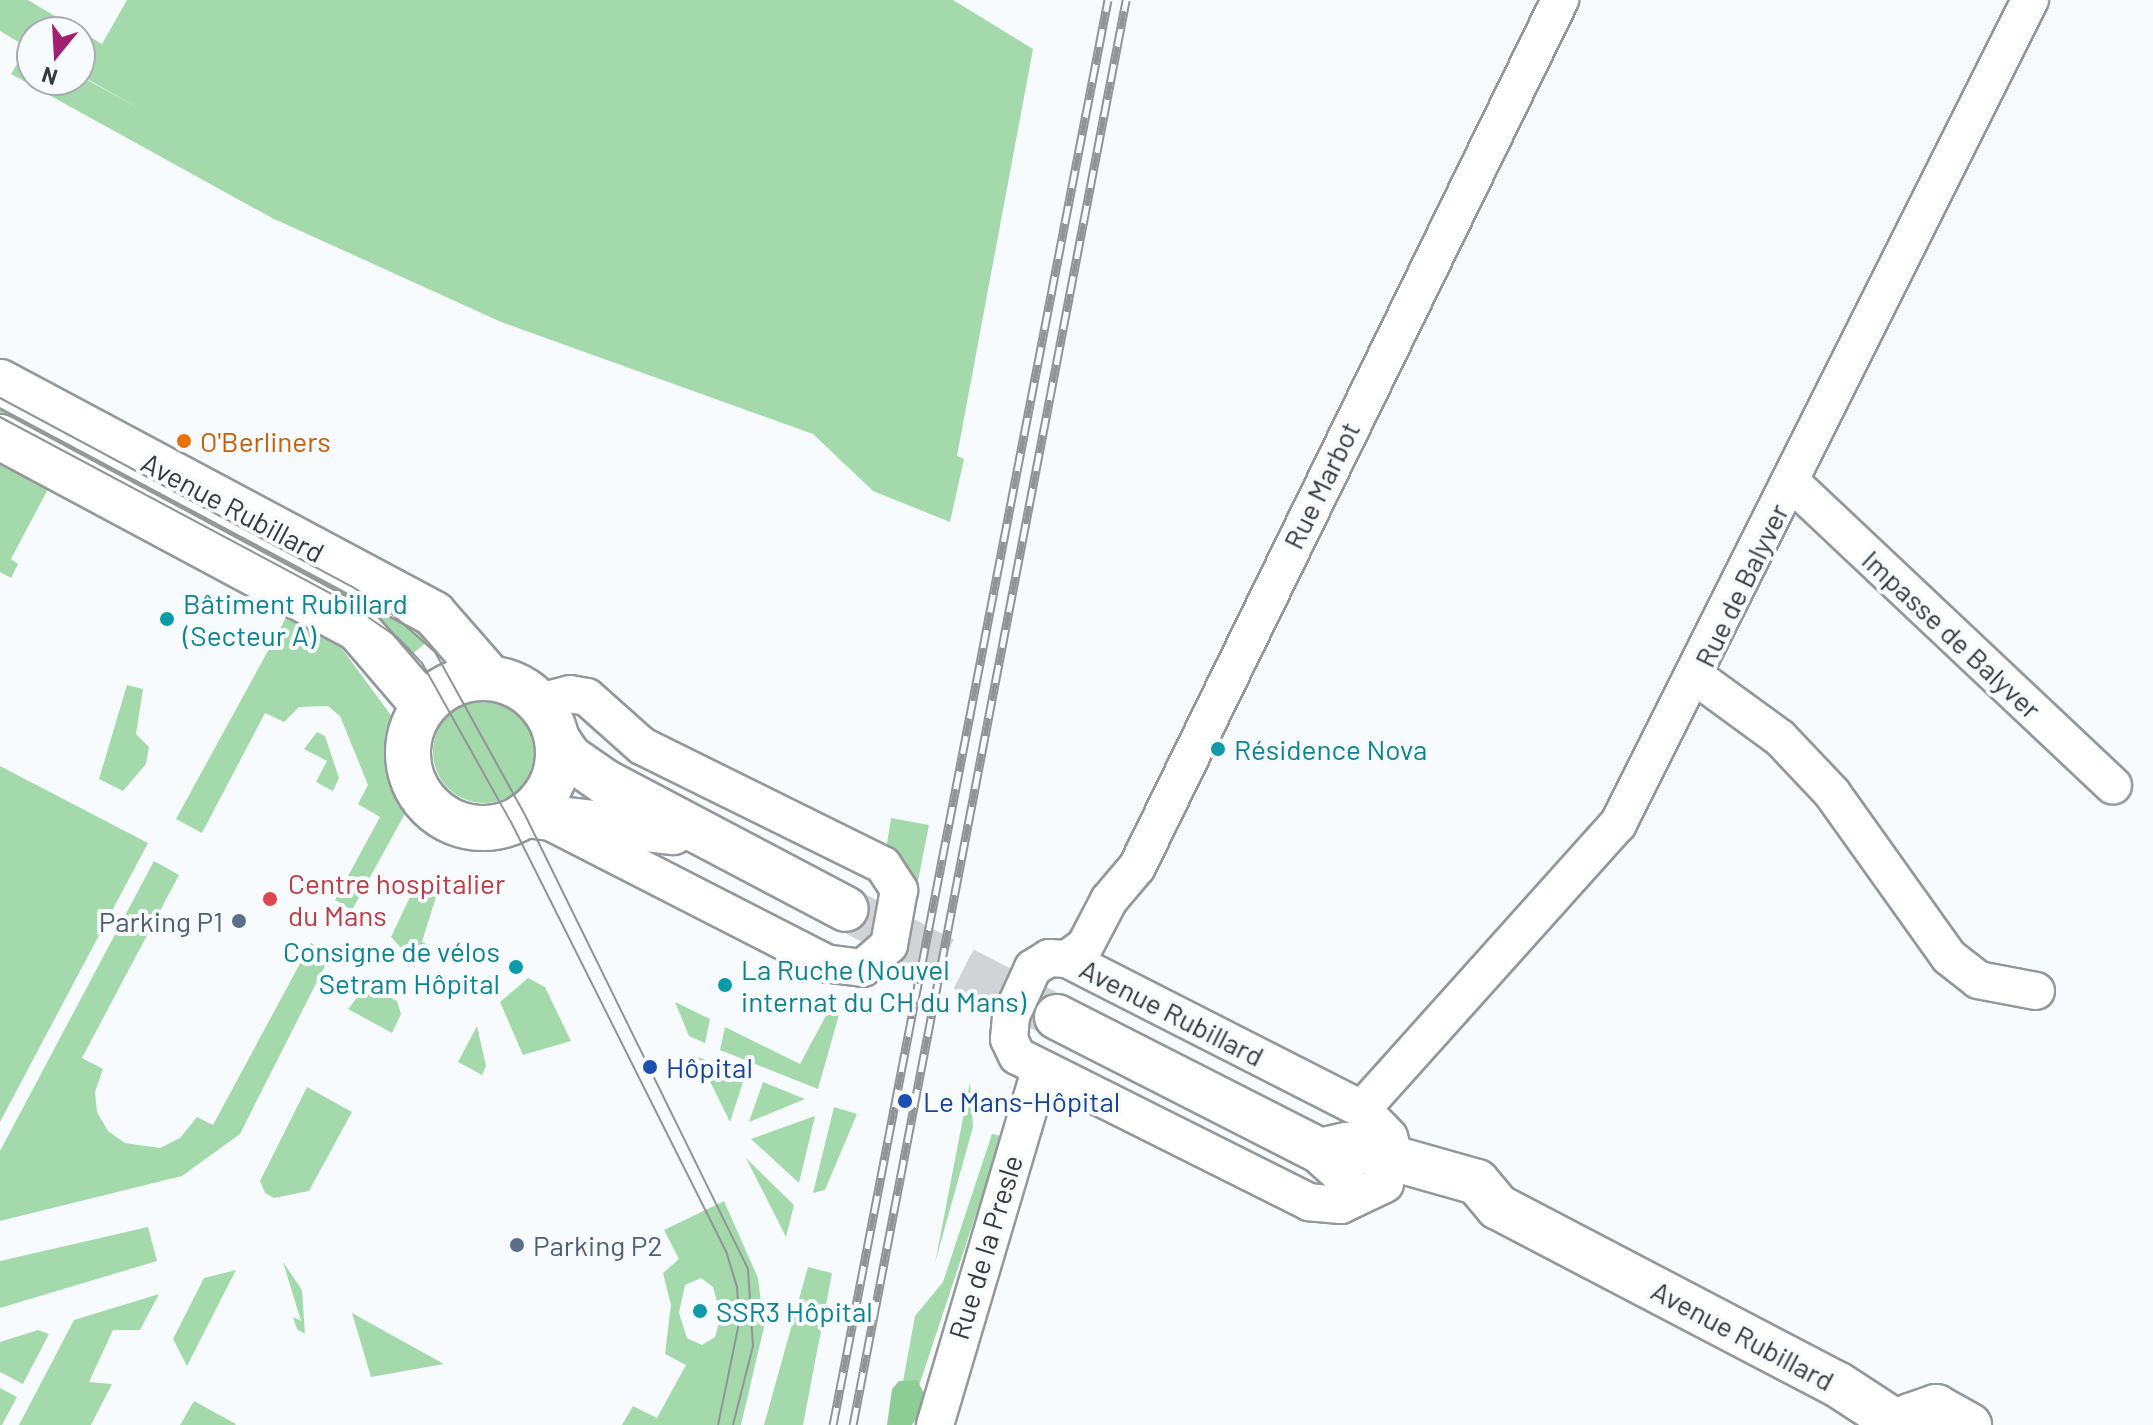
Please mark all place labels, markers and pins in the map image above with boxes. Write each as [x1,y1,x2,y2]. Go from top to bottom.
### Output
place label: O'Berliners [200,424,331,458]
marker: O'Berliners [175,432,193,450]
place label: Bâtiment Rubillard (Secteur A) [183,586,408,652]
marker: Bâtiment Rubillard (Secteur A) [158,610,176,628]
place label: Résidence Nova [1234,732,1427,766]
marker: Résidence Nova [1209,740,1227,758]
place label: Centre hospitalier du Mans [288,866,505,932]
marker: Centre hospitalier du Mans [259,888,281,910]
place label: Parking P1 [99,904,223,938]
marker: Parking P1 [230,912,248,930]
place label: Consigne de vélos Setram Hôpital [283,934,500,1000]
place label: La Ruche (Nouvel internat du CH du Mans) [741,952,1026,1018]
marker: Consigne de vélos Setram Hôpital [507,958,525,976]
marker: La Ruche (Nouvel internat du CH du Mans) [716,976,734,994]
place label: Hôpital [666,1050,753,1084]
marker: Hôpital [641,1058,659,1076]
place label: Le Mans-Hôpital [923,1084,1120,1118]
marker: Le Mans-Hôpital [894,1090,916,1112]
place label: Parking P2 [533,1228,662,1262]
marker: Parking P2 [508,1236,526,1254]
place label: SSR3 Hôpital [716,1294,873,1328]
marker: SSR3 Hôpital [691,1302,709,1320]

